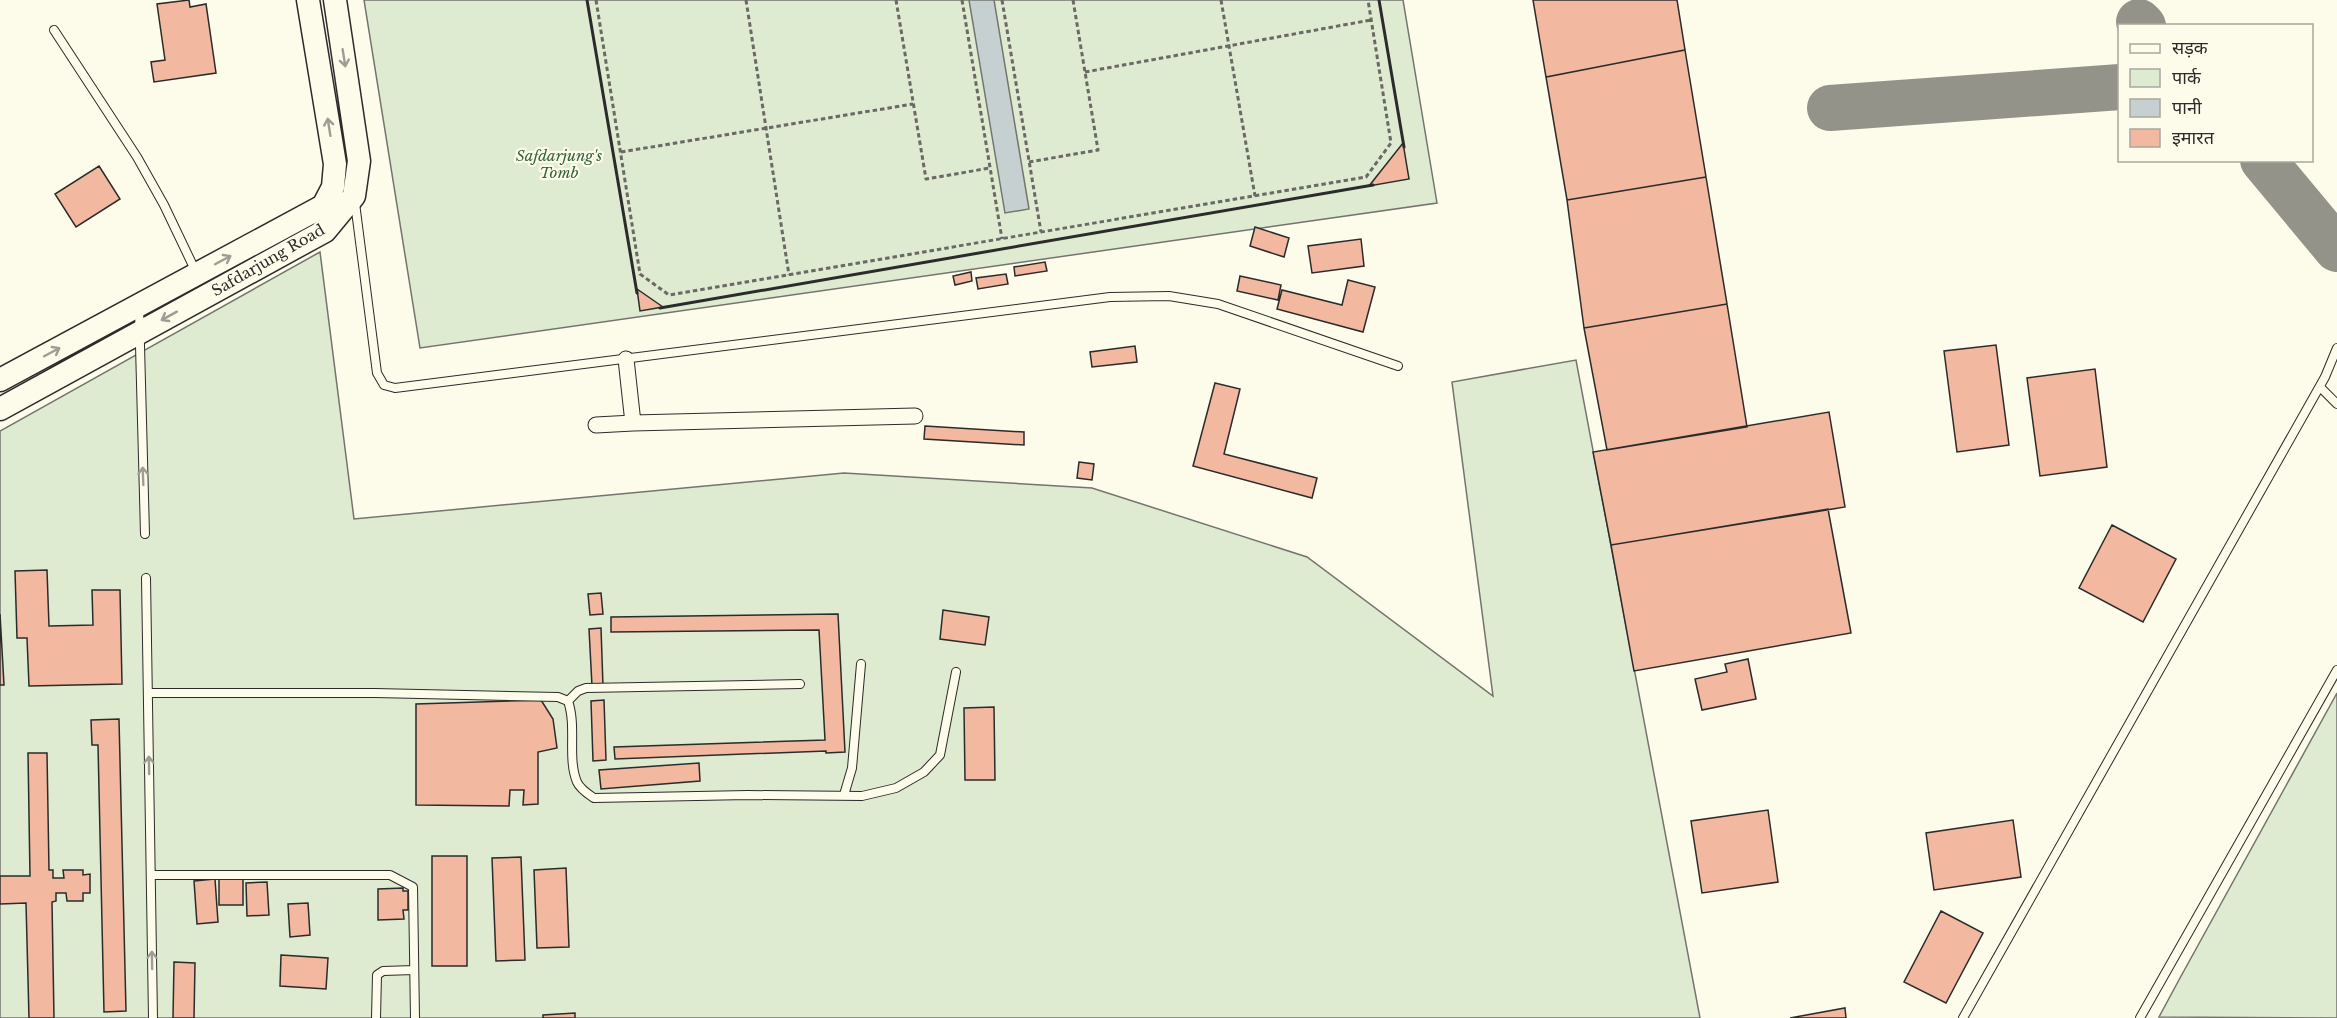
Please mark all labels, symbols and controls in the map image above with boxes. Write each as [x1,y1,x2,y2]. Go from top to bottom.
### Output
legend [2118,24,2313,162]
text: सड़क [2172,37,2209,59]
one-way arrow [339,47,350,67]
text: पार्क [2172,67,2202,89]
text: पानी [2172,97,2202,119]
one-way arrow [324,118,335,137]
text: इमारत [2172,127,2215,149]
park label: Safdarjung's Tomb [516,146,602,182]
street label: Safdarjung Road [208,220,328,300]
one-way arrow [214,254,231,266]
one-way arrow [161,310,178,322]
one-way arrow [42,346,60,357]
one-way arrow [138,466,149,486]
one-way arrow [143,755,155,775]
one-way arrow [147,950,158,970]

